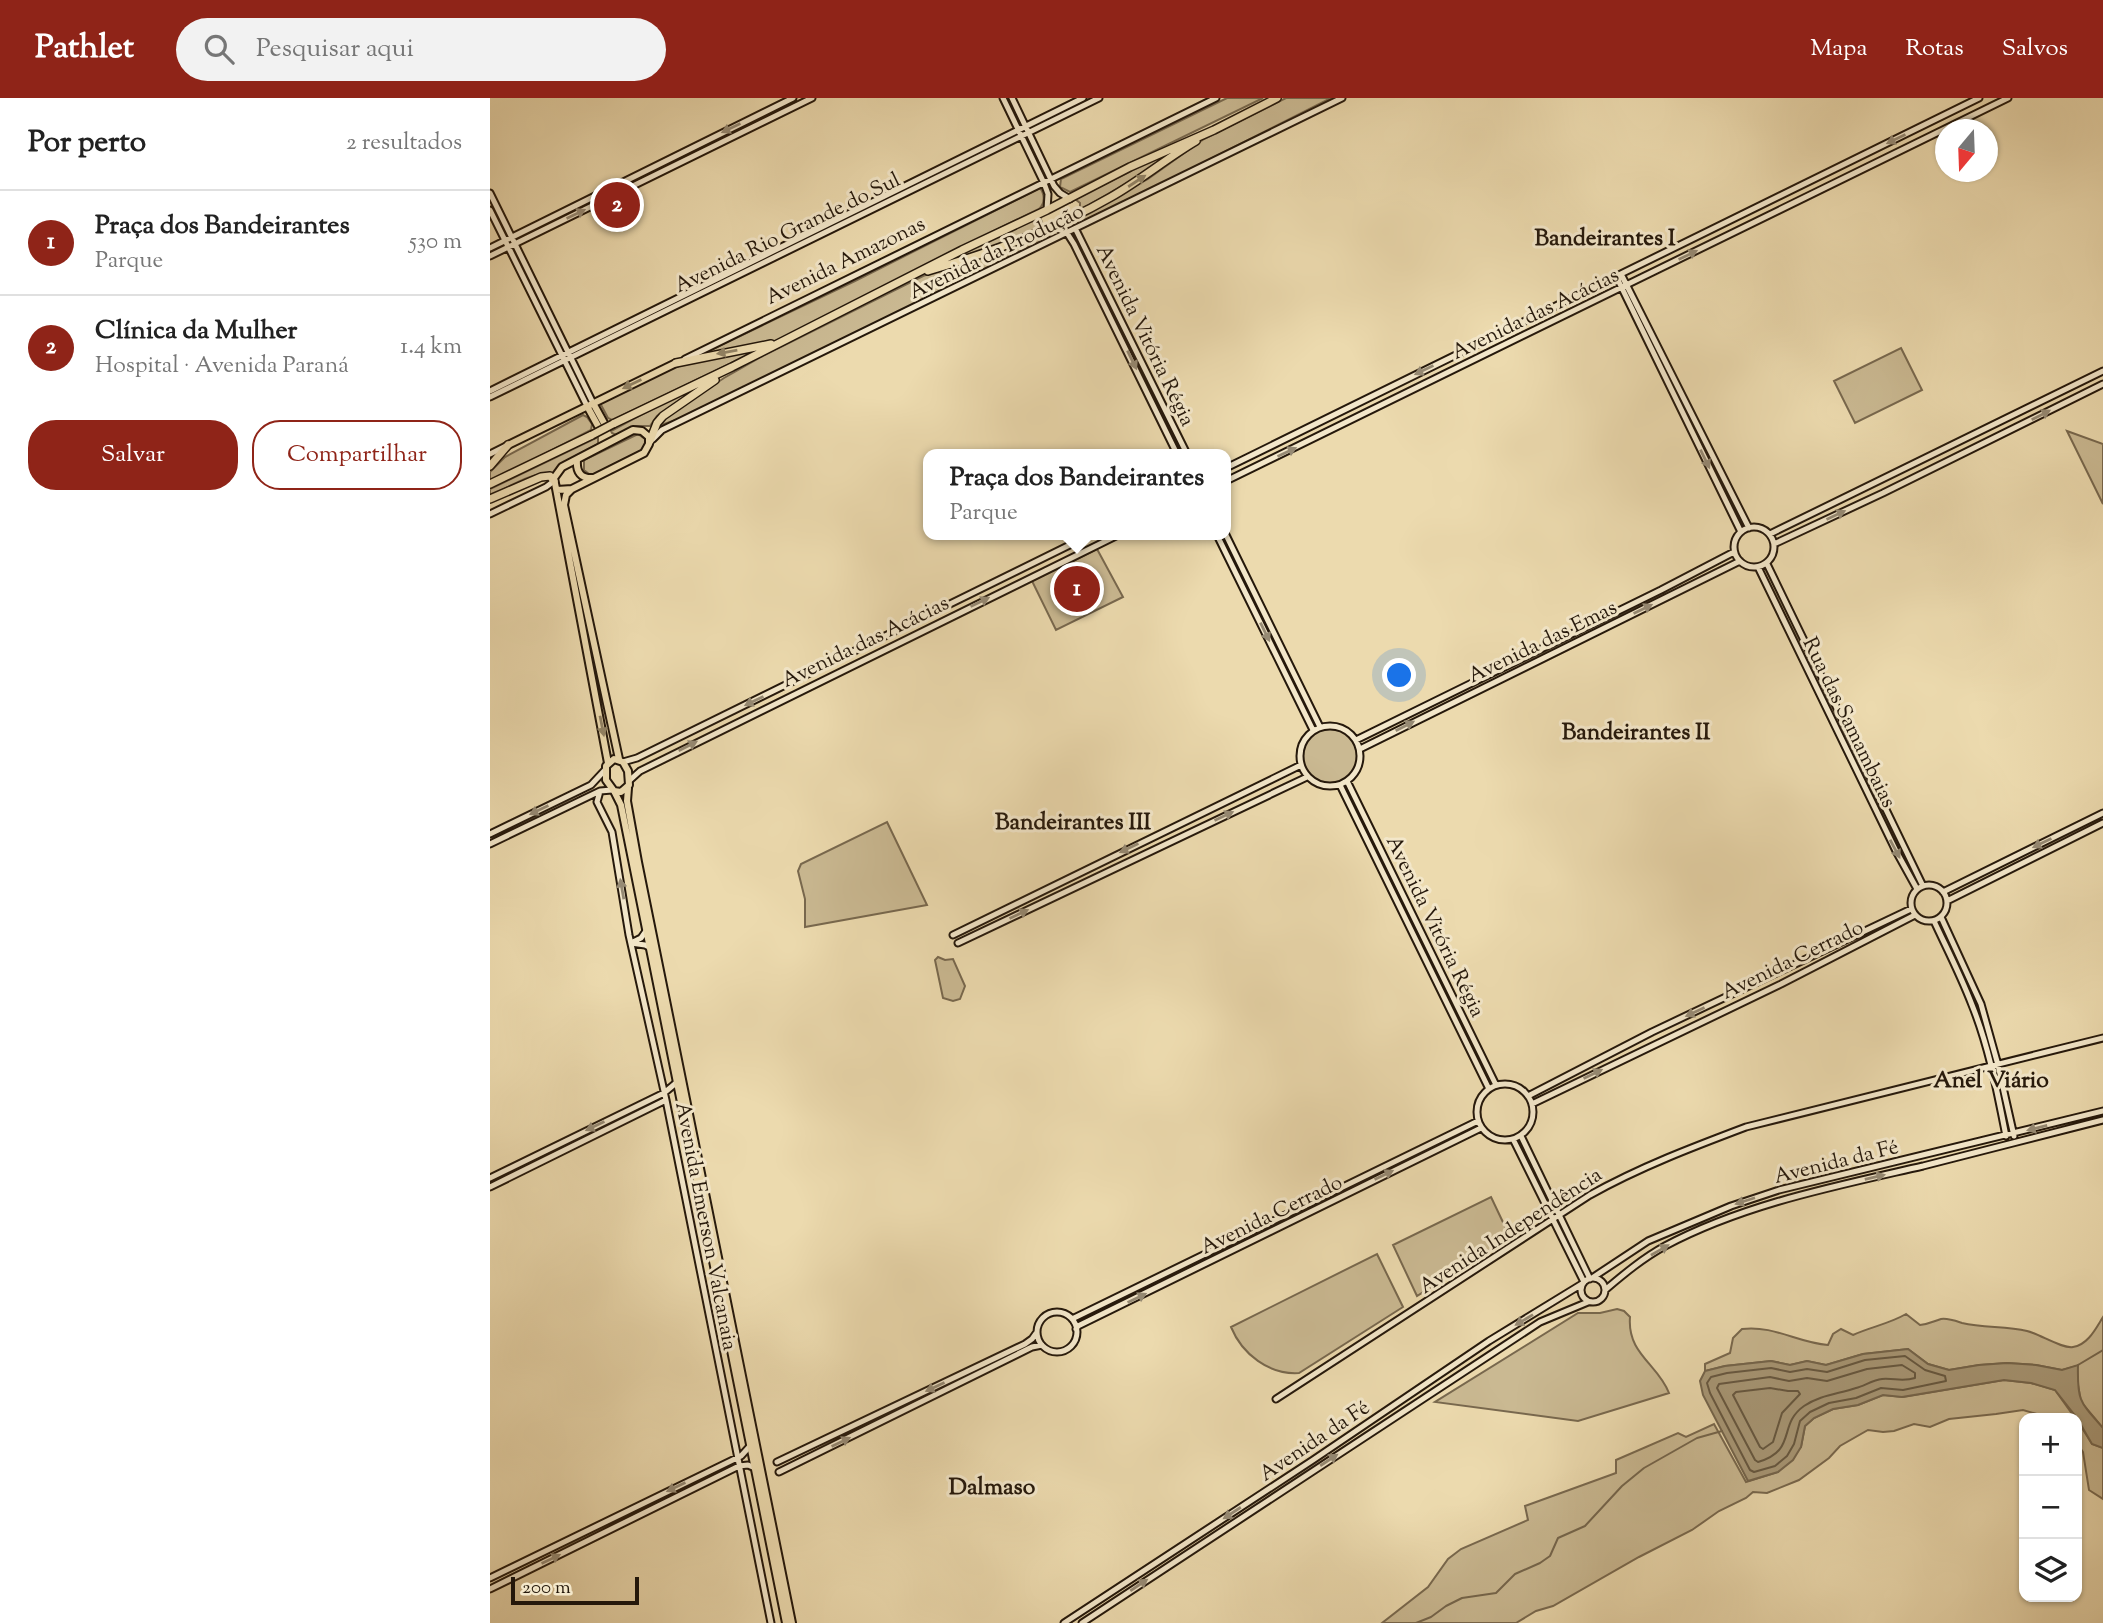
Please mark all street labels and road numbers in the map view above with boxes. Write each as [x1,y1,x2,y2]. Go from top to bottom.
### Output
street label: Avenida Rio Grande do Sul [670,166,906,302]
street label: Avenida da Produção [904,197,1089,308]
street label: Avenida Amazonas [761,210,931,313]
street label: Avenida Vitória Régia [1087,240,1201,432]
street label: Avenida das Acácias [1447,261,1625,368]
street label: Avenida das Acácias [777,589,955,696]
street label: Avenida das Emas [1463,594,1623,692]
street label: Rua das Samambaias [1794,633,1903,813]
street label: Avenida Vitória Régia [1377,831,1491,1023]
street label: Avenida Cerrado [1717,913,1869,1008]
street label: Avenida Emerson Valcanaia [666,1100,744,1353]
street label: Avenida da Fé [1771,1133,1902,1193]
street label: Avenida Independência [1414,1161,1609,1302]
street label: Avenida Cerrado [1196,1168,1348,1263]
street label: Avenida da Fé [1254,1394,1376,1490]

